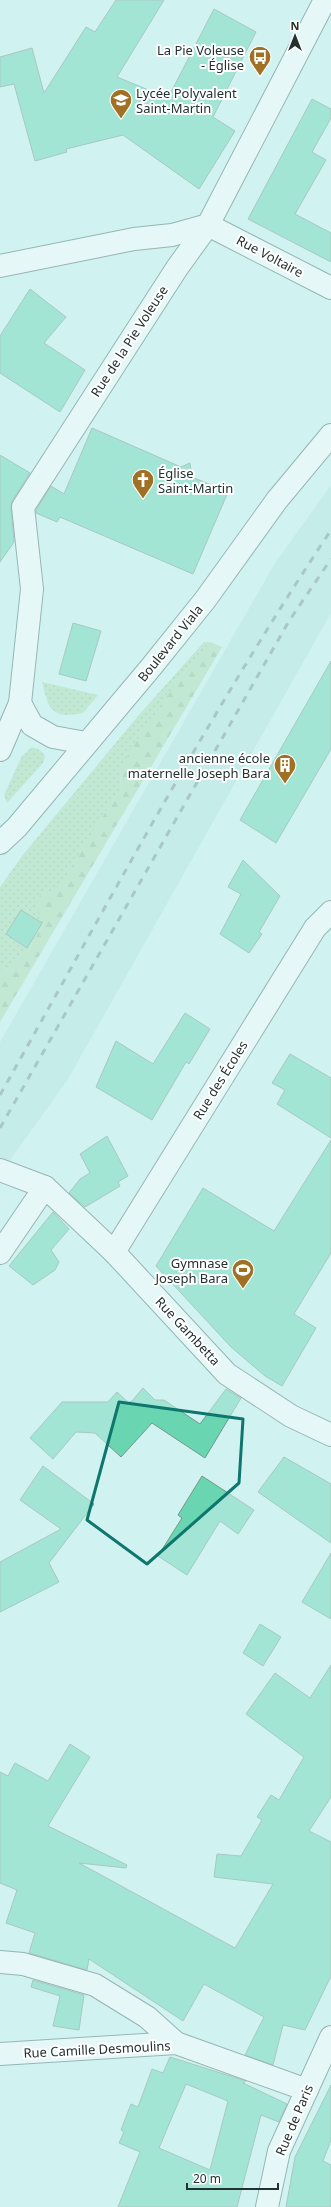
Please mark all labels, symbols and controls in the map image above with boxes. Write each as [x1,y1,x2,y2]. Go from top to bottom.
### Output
north arrow [275,16,315,56]
text: N [291,18,299,33]
place label: La Pie Voleuse - Église [157,41,244,74]
bus stop icon: La Pie Voleuse - Église [247,44,273,77]
place label: Lycée Polyvalent Saint-Martin [136,84,237,117]
school or university icon: Lycée Polyvalent Saint-Martin [108,87,134,120]
street label: Rue Voltaire [233,231,307,281]
street label: Rue de la Pie Voleuse [86,282,172,400]
place label: Église Saint-Martin [158,464,233,497]
church icon: Église Saint-Martin [130,467,156,500]
street label: Boulevard Viala [133,601,207,685]
place label: ancienne école maternelle Joseph Bara [128,749,270,782]
building icon: ancienne école maternelle Joseph Bara [272,752,298,785]
street label: Rue des Écoles [189,1037,251,1123]
place label: Gymnase Joseph Bara [153,1254,228,1287]
sports icon: Gymnase Joseph Bara [230,1257,256,1290]
street label: Rue Gambetta [151,1293,225,1369]
street label: Rue Camille Desmoulins [23,2036,171,2062]
street label: Rue de Paris [271,2082,317,2158]
scale bar [187,2165,278,2191]
text: 20 m [193,2170,221,2187]

